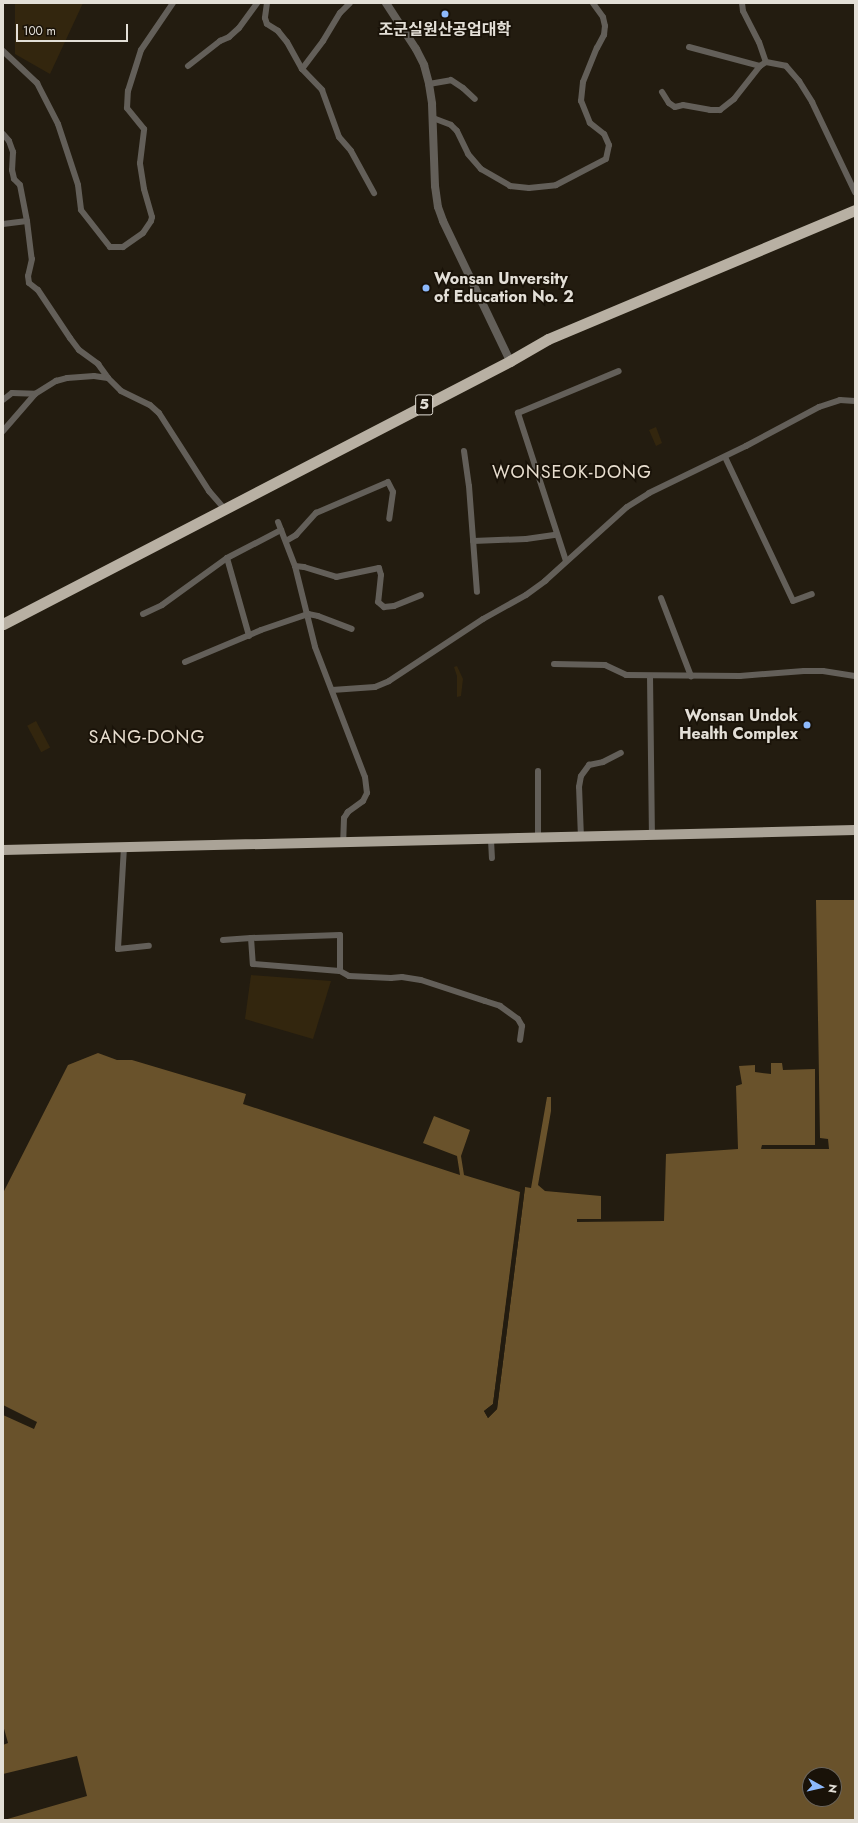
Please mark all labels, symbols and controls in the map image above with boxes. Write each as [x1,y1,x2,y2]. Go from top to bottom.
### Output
marker: 조군실원산공업대학 [440,9,450,19]
scale bar [18,16,130,42]
place label: 조군실원산공업대학 [379,20,511,40]
text: 100 m [23,22,56,40]
place label: Wonsan Unversity of Education No. 2 [434,269,574,307]
marker: Wonsan Unversity of Education No. 2 [421,283,431,293]
road number: 5 [415,392,433,418]
district label: WONSEOK-DONG [492,461,652,483]
place label: Wonsan Undok Health Complex [679,706,798,744]
marker: Wonsan Undok Health Complex [801,719,813,731]
district label: SANG-DONG [89,726,205,748]
north arrow [802,1767,842,1807]
text: N [824,1783,841,1794]

